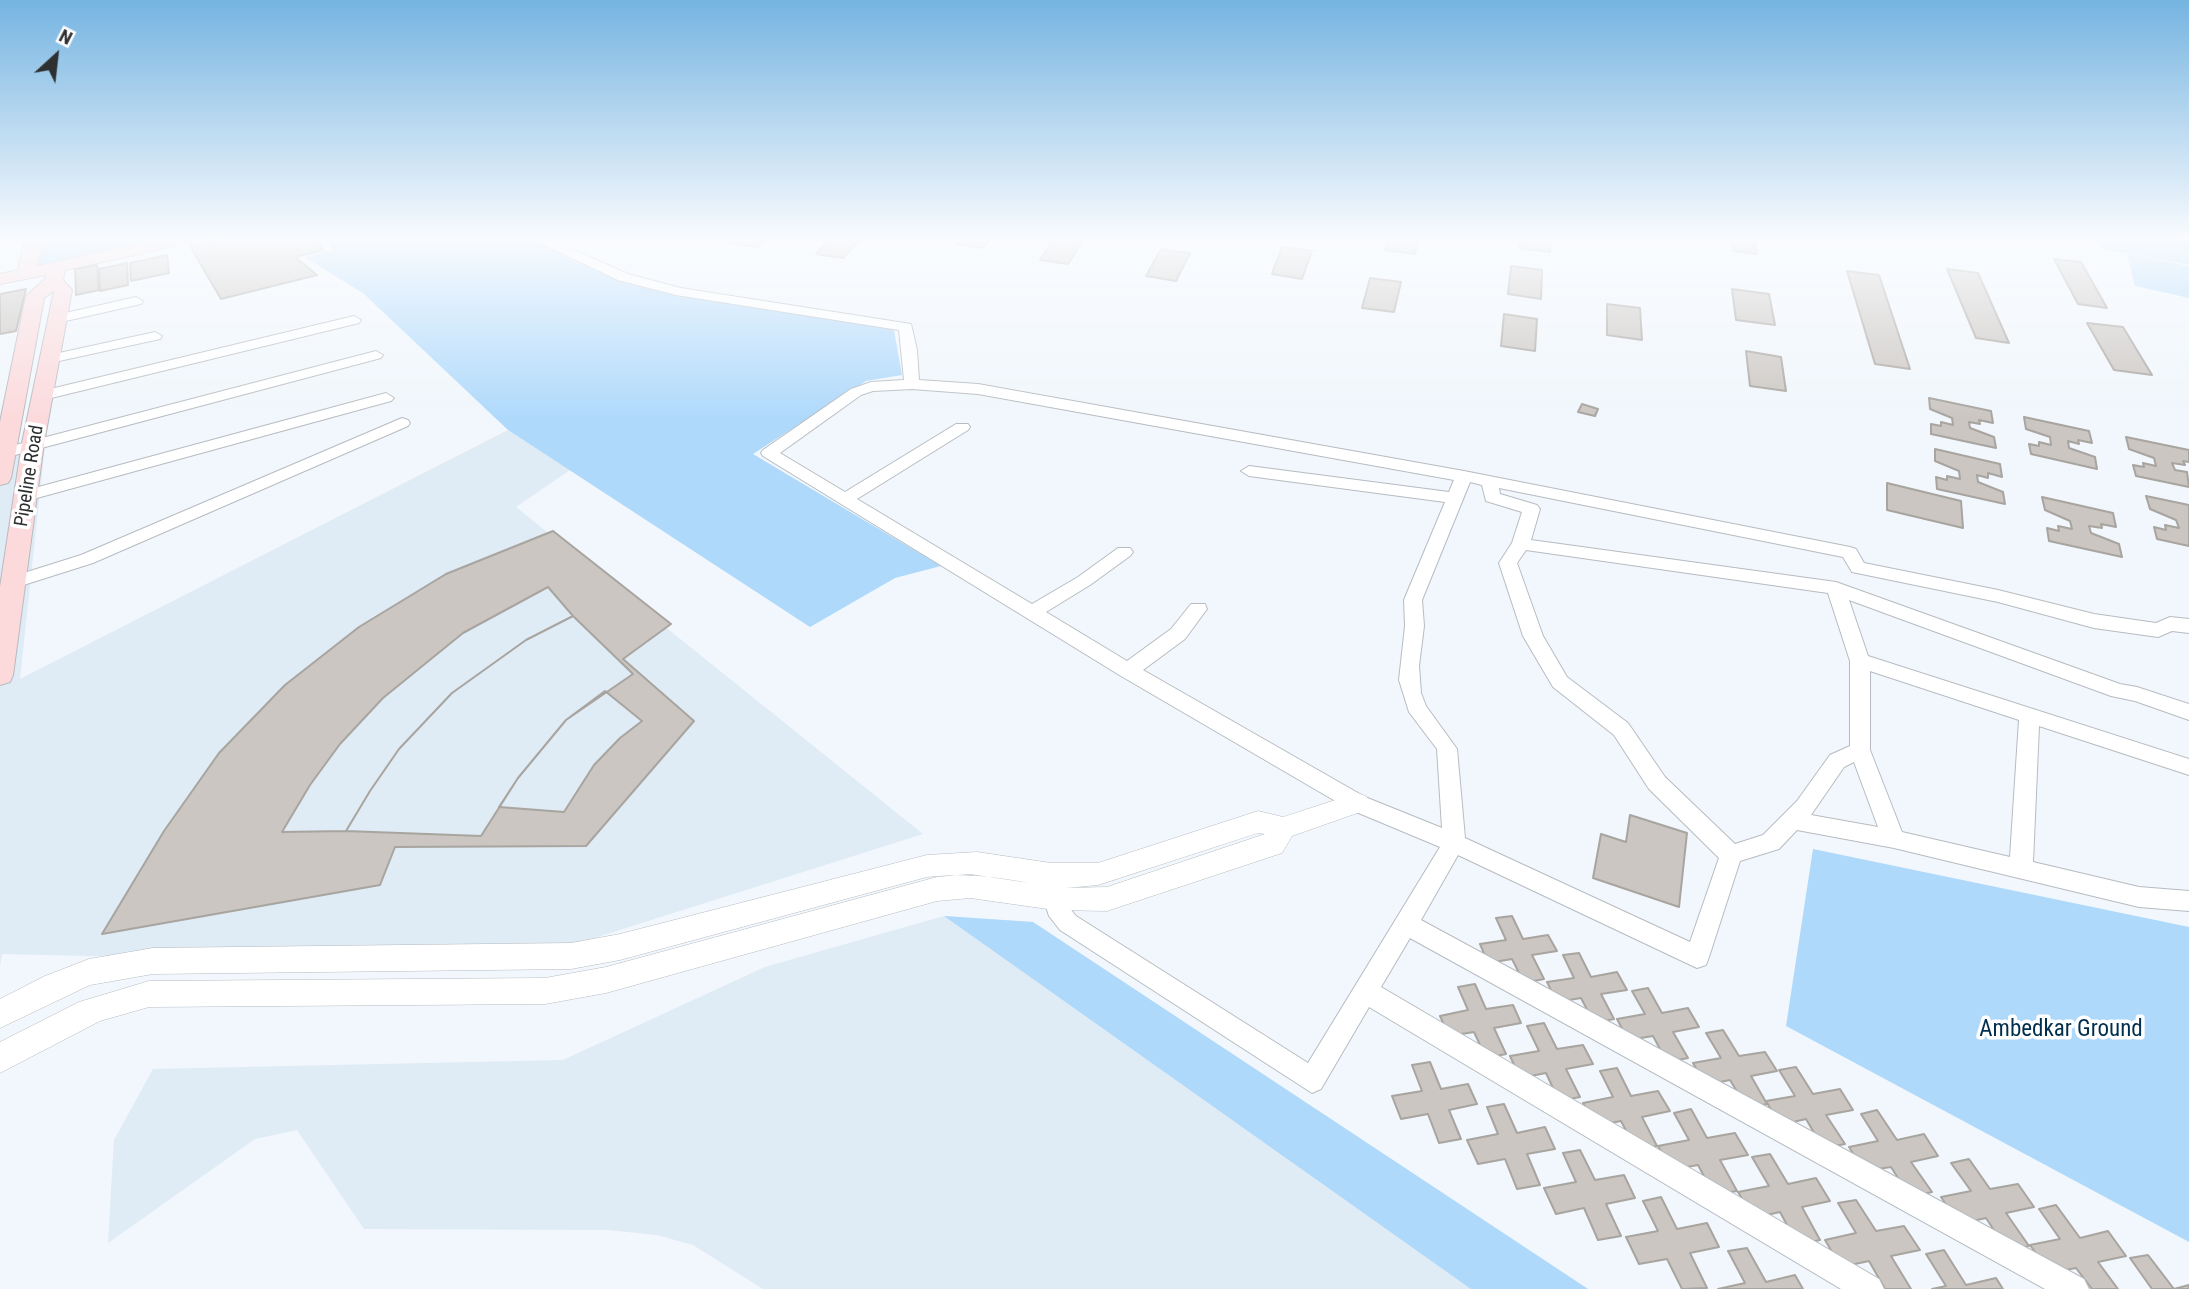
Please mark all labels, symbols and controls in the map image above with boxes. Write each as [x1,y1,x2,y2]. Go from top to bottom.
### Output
north arrow [21,21,91,91]
text: N [55,24,76,50]
street label: Pipeline Road [11,424,49,528]
park label: Ambedkar Ground [1979,1016,2143,1044]

